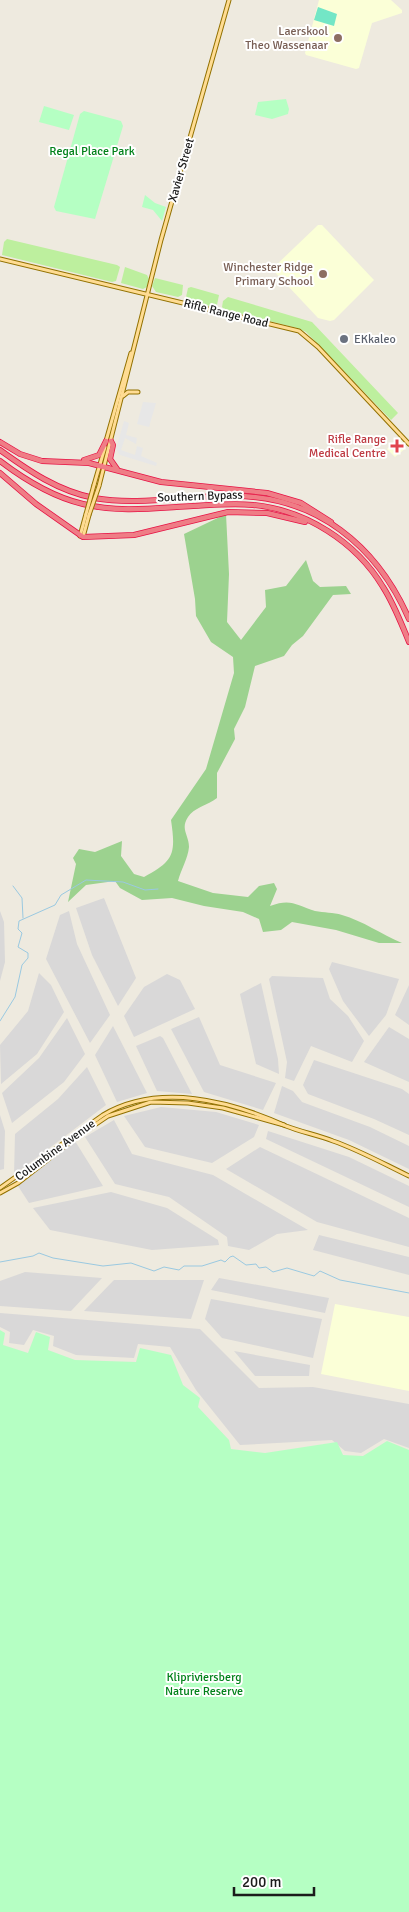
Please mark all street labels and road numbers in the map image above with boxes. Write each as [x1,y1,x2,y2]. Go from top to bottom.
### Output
street label: Xavier Street [165,136,198,204]
street label: Rifle Range Road [182,296,270,331]
street label: Southern Bypass [157,488,243,505]
street label: Columbine Avenue [12,1116,98,1184]

